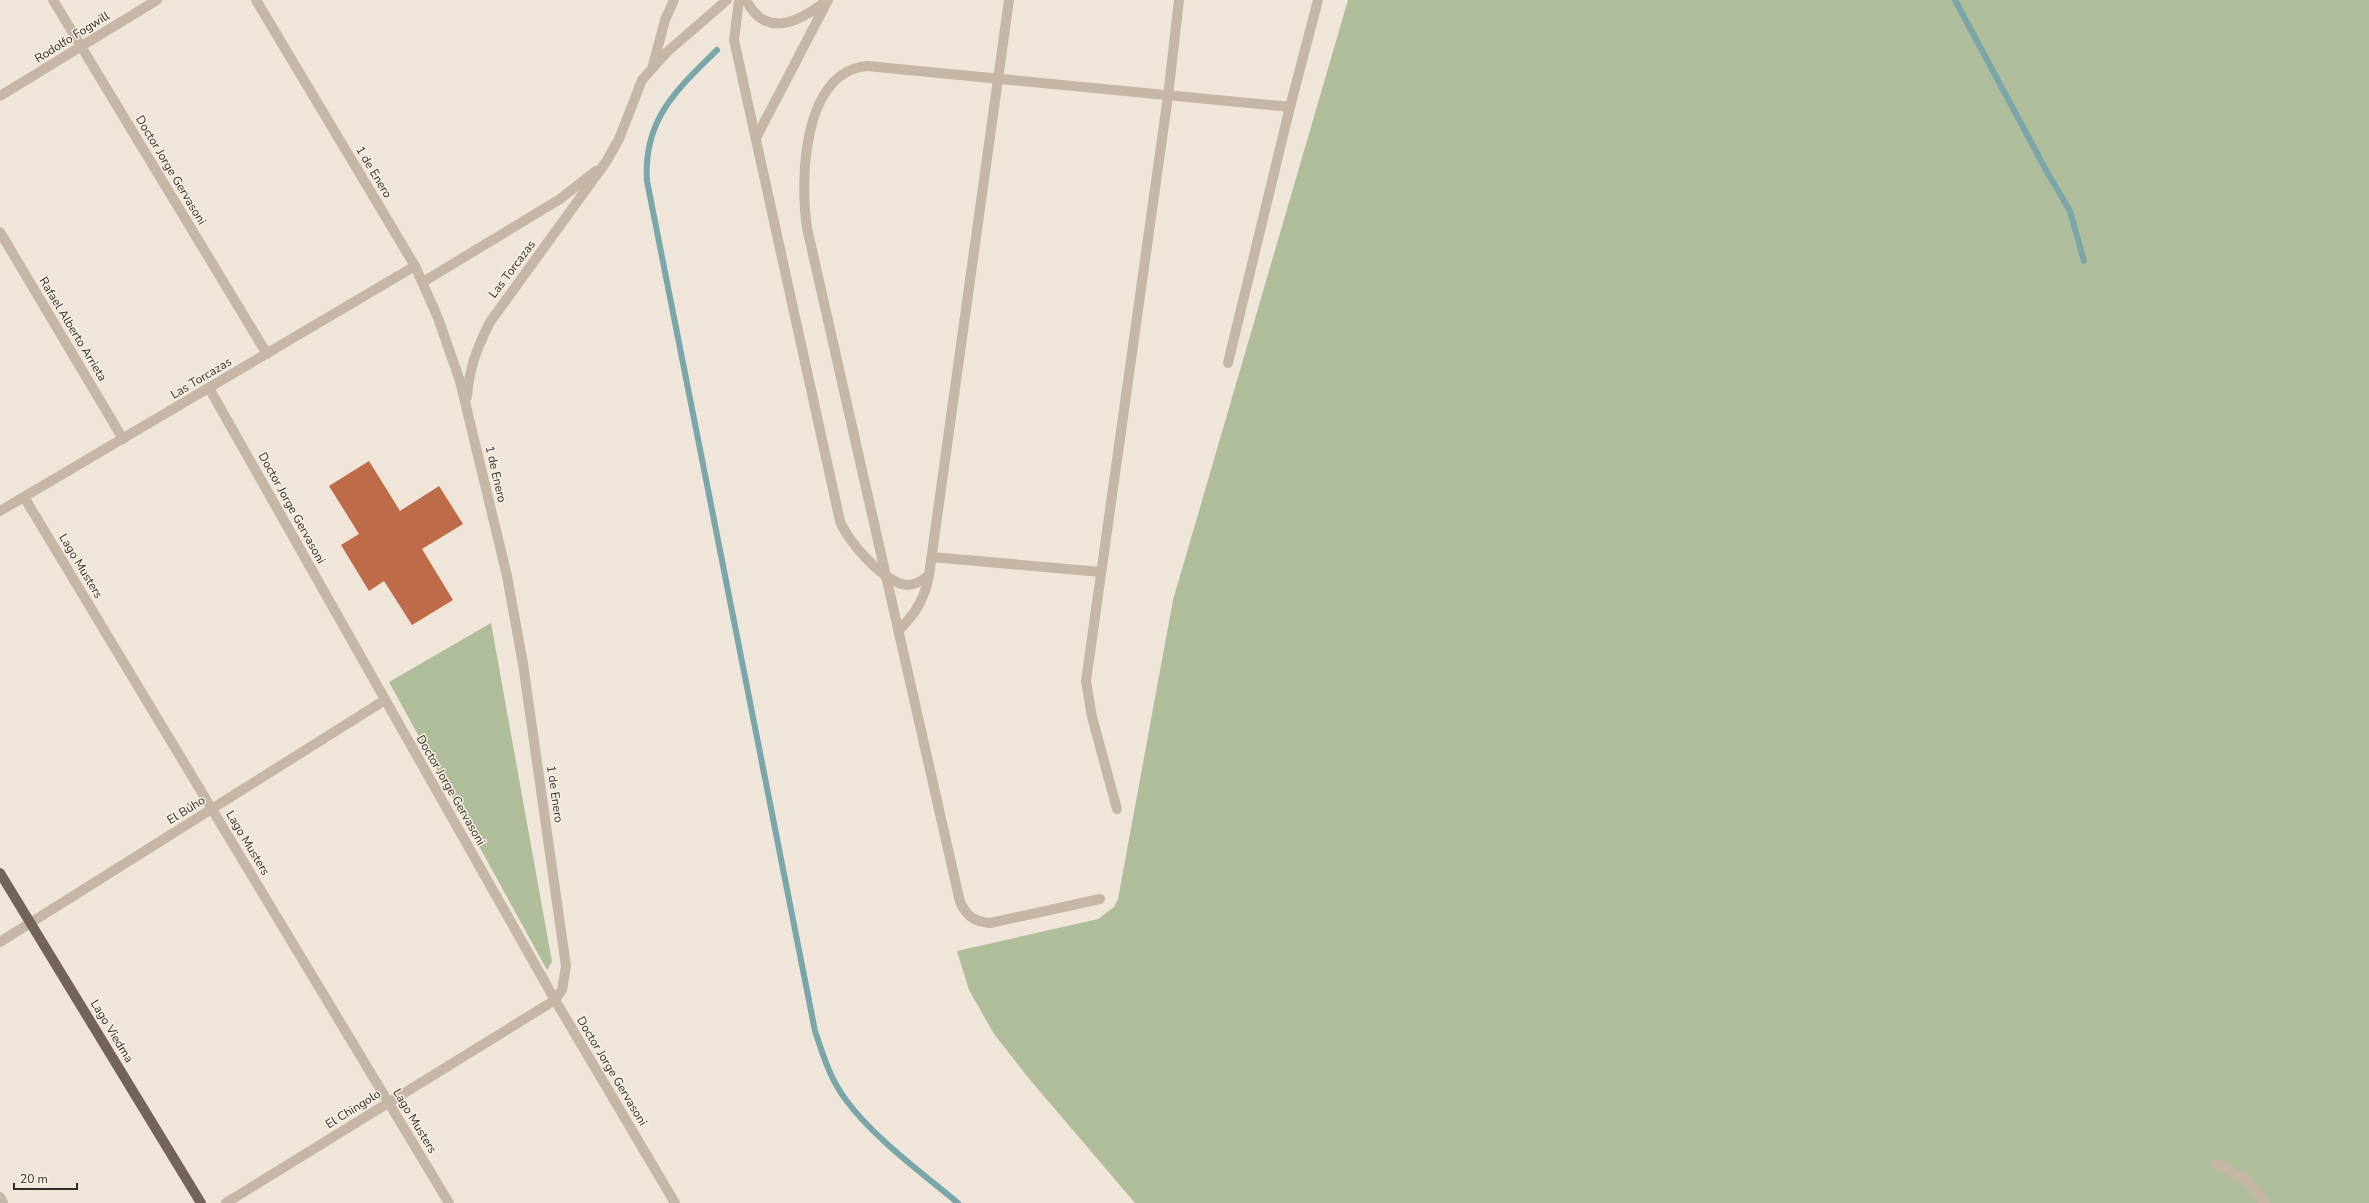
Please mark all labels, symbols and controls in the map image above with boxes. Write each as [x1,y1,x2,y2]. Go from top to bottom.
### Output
street label: Rodolfo Fogwill [32,7,113,66]
street label: Doctor Jorge Gervasoni [132,112,210,228]
street label: 1 de Enero [352,143,396,201]
street label: Las Torcazas [485,237,539,301]
street label: Rafael Alberto Arrieta [36,274,110,384]
street label: Las Torcazas [168,353,235,402]
street label: 1 de Enero [482,444,510,504]
street label: Doctor Jorge Gervasoni [255,450,329,566]
street label: Lago Musters [55,531,107,602]
street label: Doctor Jorge Gervasoni [413,732,489,848]
street label: 1 de Enero [543,764,567,824]
street label: El Búho [164,792,208,828]
street label: Lago Musters [222,808,274,879]
street label: Lago Viedma [87,997,137,1065]
street label: Doctor Jorge Gervasoni [573,1013,651,1129]
street label: El Chingolo [322,1086,384,1132]
street label: Lago Musters [389,1086,441,1157]
scale bar [14,1165,77,1191]
text: 20 m [20,1171,48,1187]

